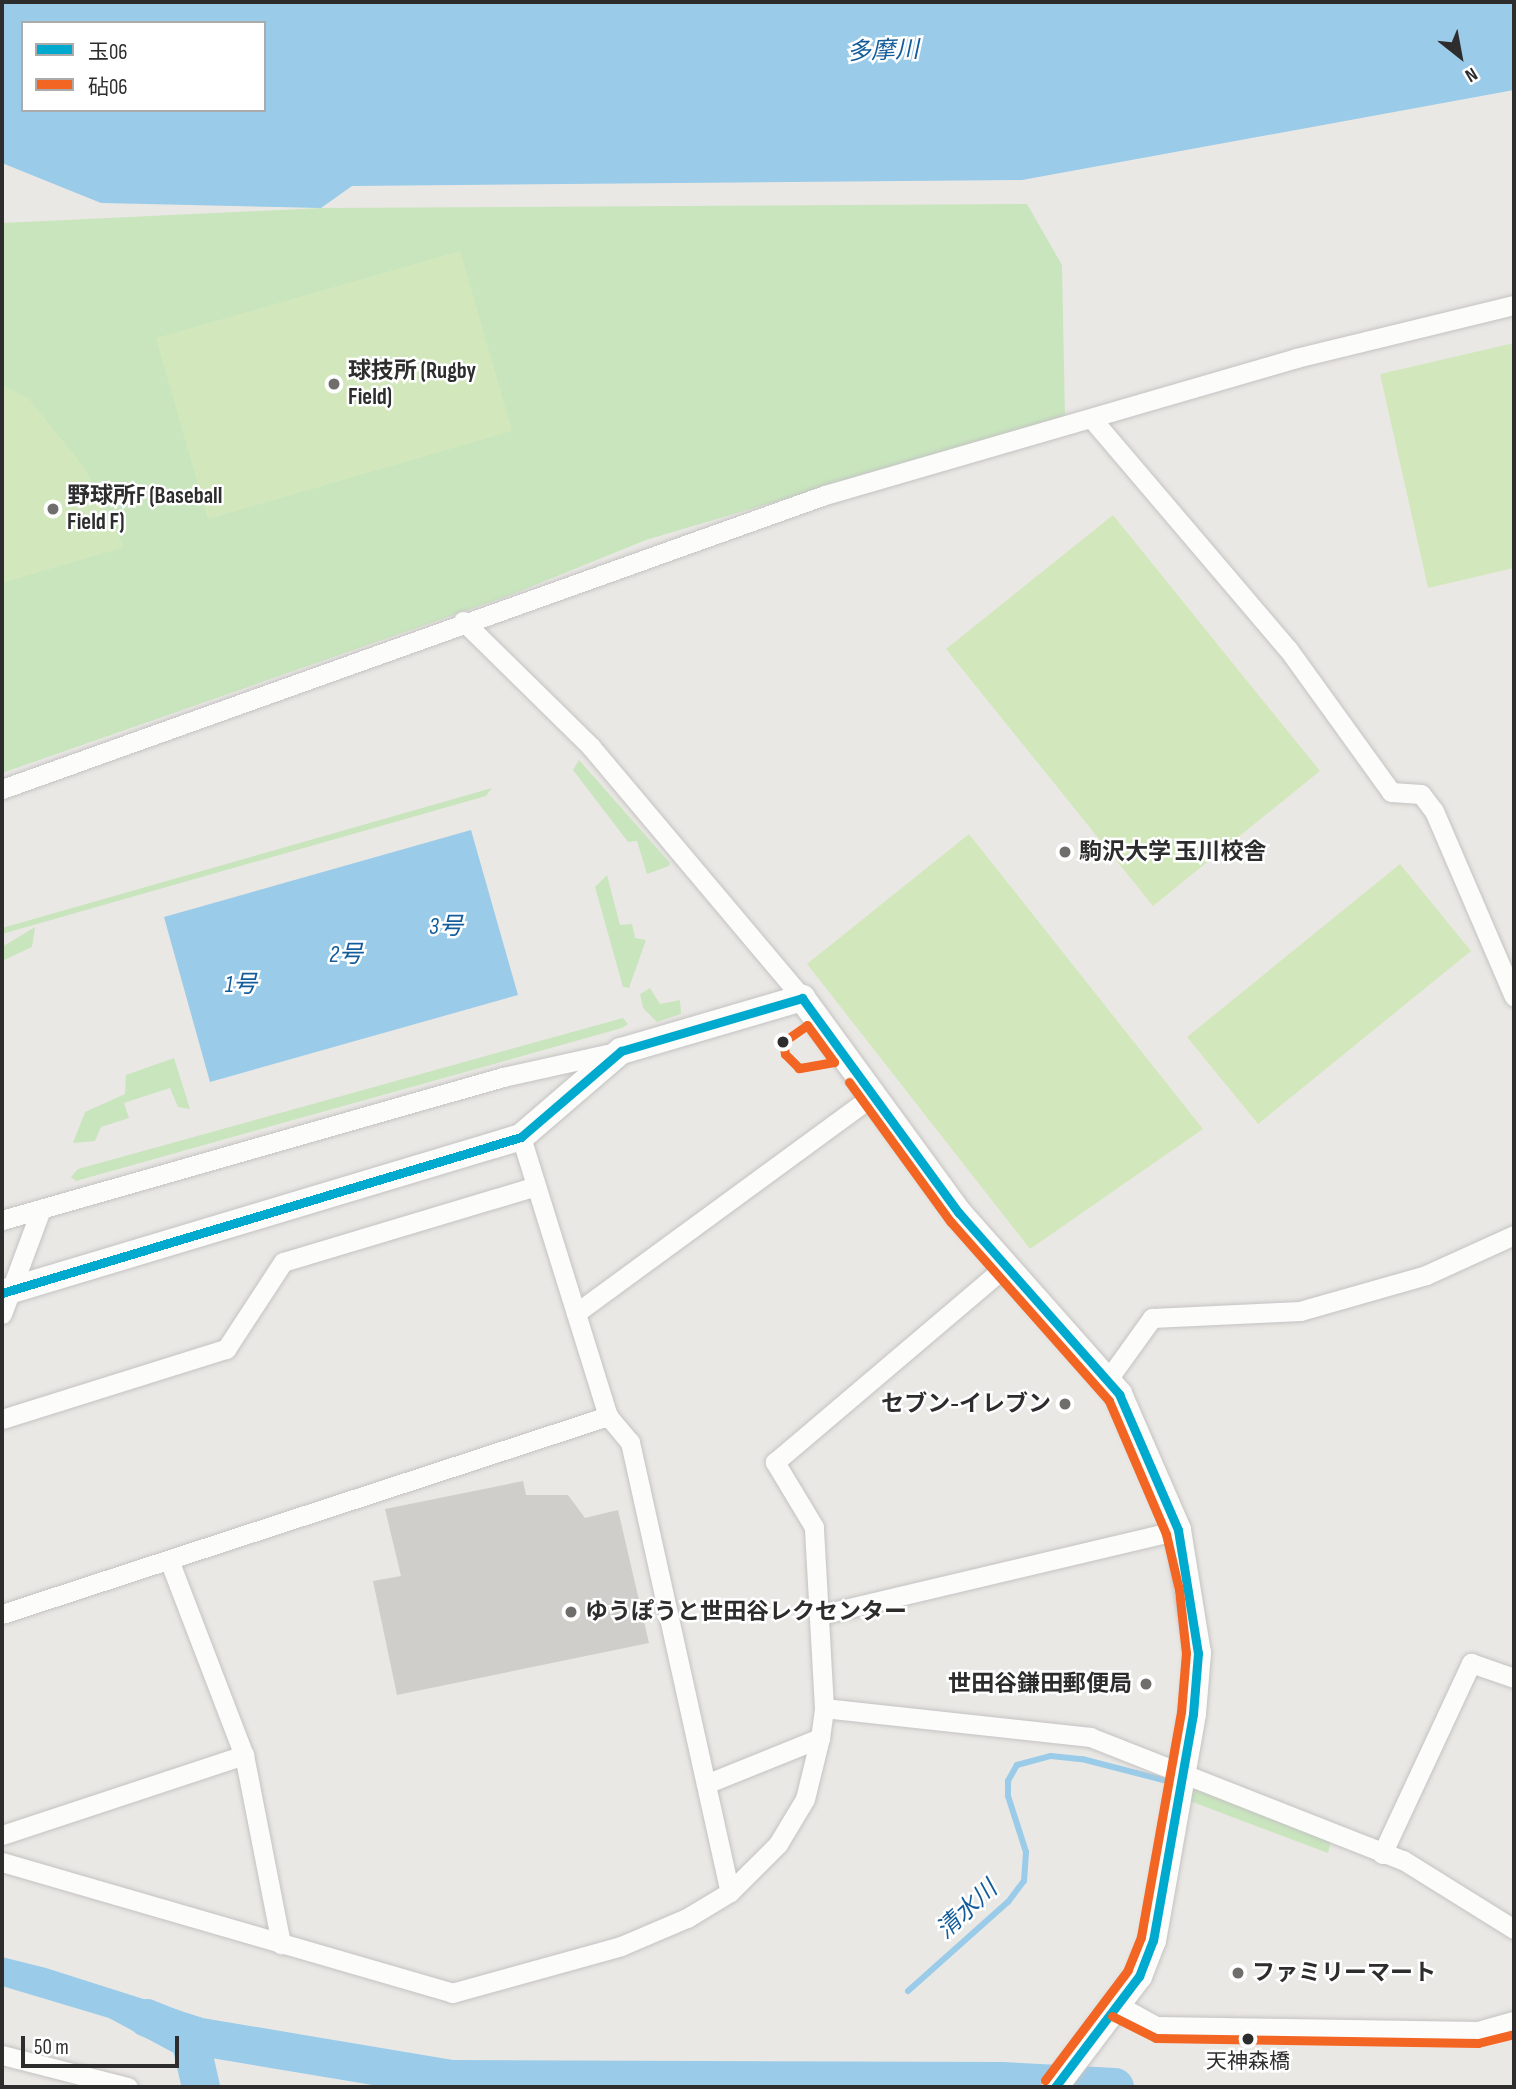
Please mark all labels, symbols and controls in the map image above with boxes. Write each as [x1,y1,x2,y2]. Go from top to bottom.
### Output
legend [21,21,266,112]
north arrow [1425,21,1495,91]
water label: 多摩川 [847,35,919,67]
text: 玉06 [88,40,128,65]
text: N [1461,62,1481,87]
text: 砧06 [88,75,128,100]
place label: 球技所 (Rugby Field) [348,357,476,411]
marker: 球技所 (Rugby Field) [326,376,342,392]
place label: 野球所F (Baseball Field F) [67,482,222,536]
marker: 野球所F (Baseball Field F) [45,501,61,517]
place label: 駒沢大学 玉川校舎 [1079,838,1267,866]
marker: 駒沢大学 玉川校舎 [1057,844,1073,860]
water label: 3号 [429,913,463,941]
water label: 2号 [329,941,363,969]
water label: 1号 [225,971,257,999]
unlabelled marker [776,1035,790,1049]
place label: セブン-イレブン [881,1390,1051,1418]
marker: セブン-イレブン [1057,1396,1073,1412]
place label: ゆうぽうと世田谷レクセンター [585,1598,907,1626]
marker: ゆうぽうと世田谷レクセンター [563,1604,579,1620]
place label: 世田谷鎌田郵便局 [948,1670,1132,1698]
marker: 世田谷鎌田郵便局 [1138,1676,1154,1692]
water label: 清水川 [931,1875,1003,1945]
place label: ファミリーマート [1252,1959,1436,1987]
marker: ファミリーマート [1230,1965,1246,1981]
scale bar [24,2022,182,2066]
marker: 天神森橋 [1241,2032,1255,2046]
text: 50 m [34,2035,69,2060]
place label: 天神森橋 [1206,2049,1290,2075]

